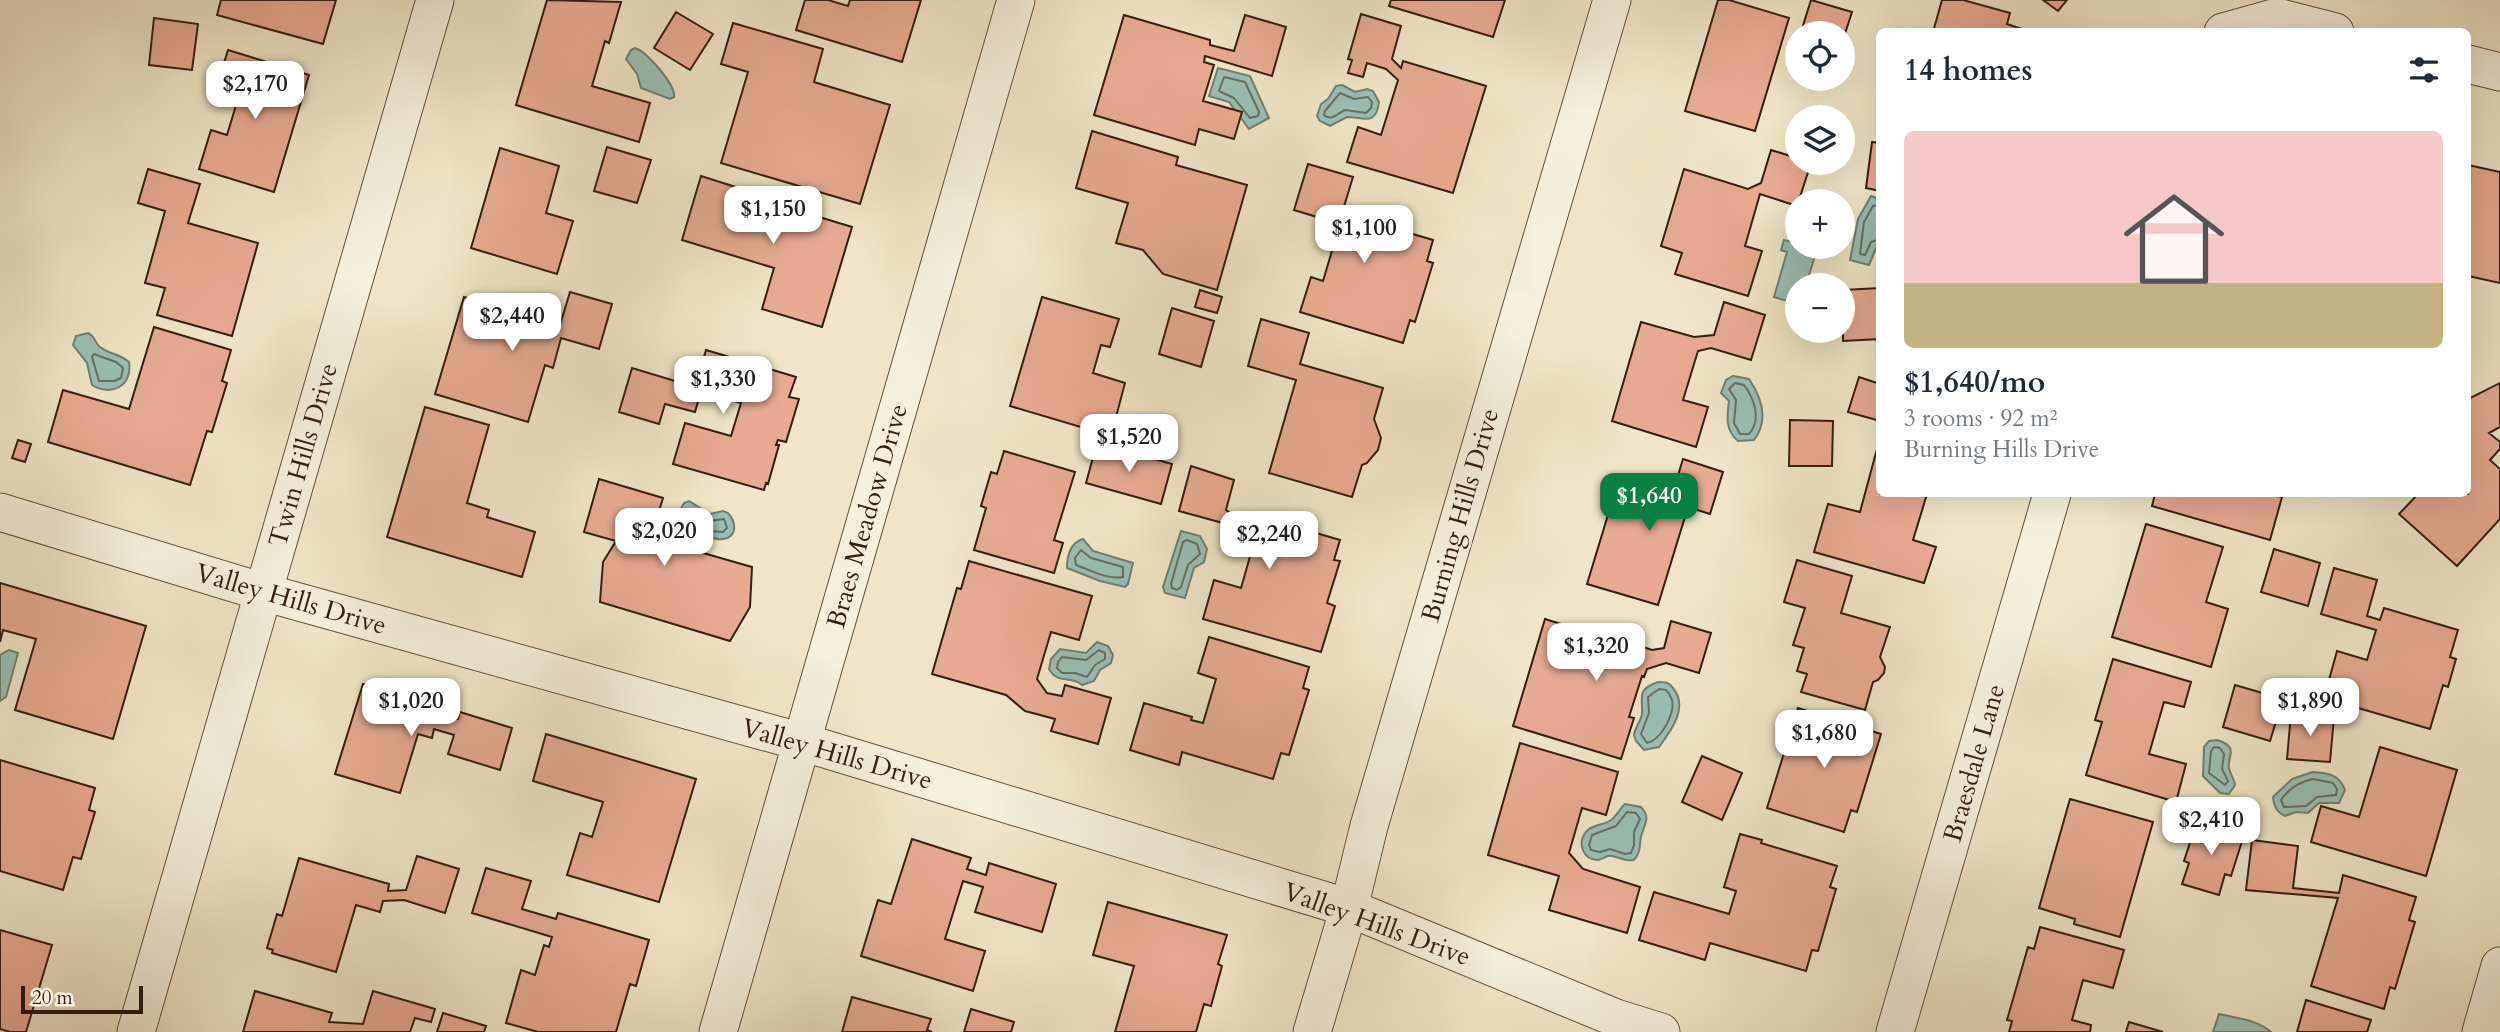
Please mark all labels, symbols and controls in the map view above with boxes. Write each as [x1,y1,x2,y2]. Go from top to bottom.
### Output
map controls [1785,21,1855,343]
button: locate [1785,21,1855,91]
text: 14 homes [1904,50,2033,91]
icon: filters [2405,51,2443,89]
pin: $2,170 [198,61,312,121]
text: $2,170 [222,68,288,99]
button: layers [1785,105,1855,175]
icon: home [2111,176,2237,302]
pin: $1,150 [716,187,830,246]
button: + [1785,189,1855,259]
text: $1,150 [740,193,806,224]
pin: $1,100 [1307,205,1421,265]
text: $1,100 [1331,212,1397,243]
button: − [1785,273,1855,343]
pin: $2,440 [455,294,569,353]
text: $2,440 [479,300,545,331]
pin: $1,330 [666,356,780,416]
street label: Twin Hills Drive [260,359,346,551]
text: $1,640/mo [1904,362,2045,403]
text: $1,330 [690,363,756,394]
street label: Braes Meadow Drive [818,400,916,632]
text: 3 rooms · 92 m² [1904,403,2057,434]
street label: Burning Hills Drive [1413,404,1507,626]
pin: $1,520 [1072,414,1186,474]
text: $1,520 [1096,421,1162,452]
text: Burning Hills Drive [1904,434,2099,465]
pin: $1,640 [1592,474,1706,533]
text: $1,640 [1616,480,1682,511]
pin: $2,020 [607,508,721,568]
pin: $2,240 [1212,512,1326,571]
text: $2,020 [631,515,697,546]
text: $2,240 [1236,518,1302,549]
street label: Valley Hills Drive [192,555,390,643]
pin: $1,320 [1539,624,1653,683]
text: $1,320 [1563,630,1629,661]
pin: $1,020 [354,678,468,738]
pin: $1,890 [2253,678,2367,738]
street label: Braesdale Lane [1935,680,2013,846]
text: $1,020 [378,685,444,716]
text: $1,890 [2277,685,2343,716]
street label: Valley Hills Drive [738,710,936,798]
pin: $1,680 [1767,710,1881,770]
text: $1,680 [1791,717,1857,748]
pin: $2,410 [2154,798,2268,857]
text: $2,410 [2178,804,2244,835]
street label: Valley Hills Drive [1278,874,1476,974]
scale bar [21,983,144,1015]
text: 20 m [32,985,73,1011]

